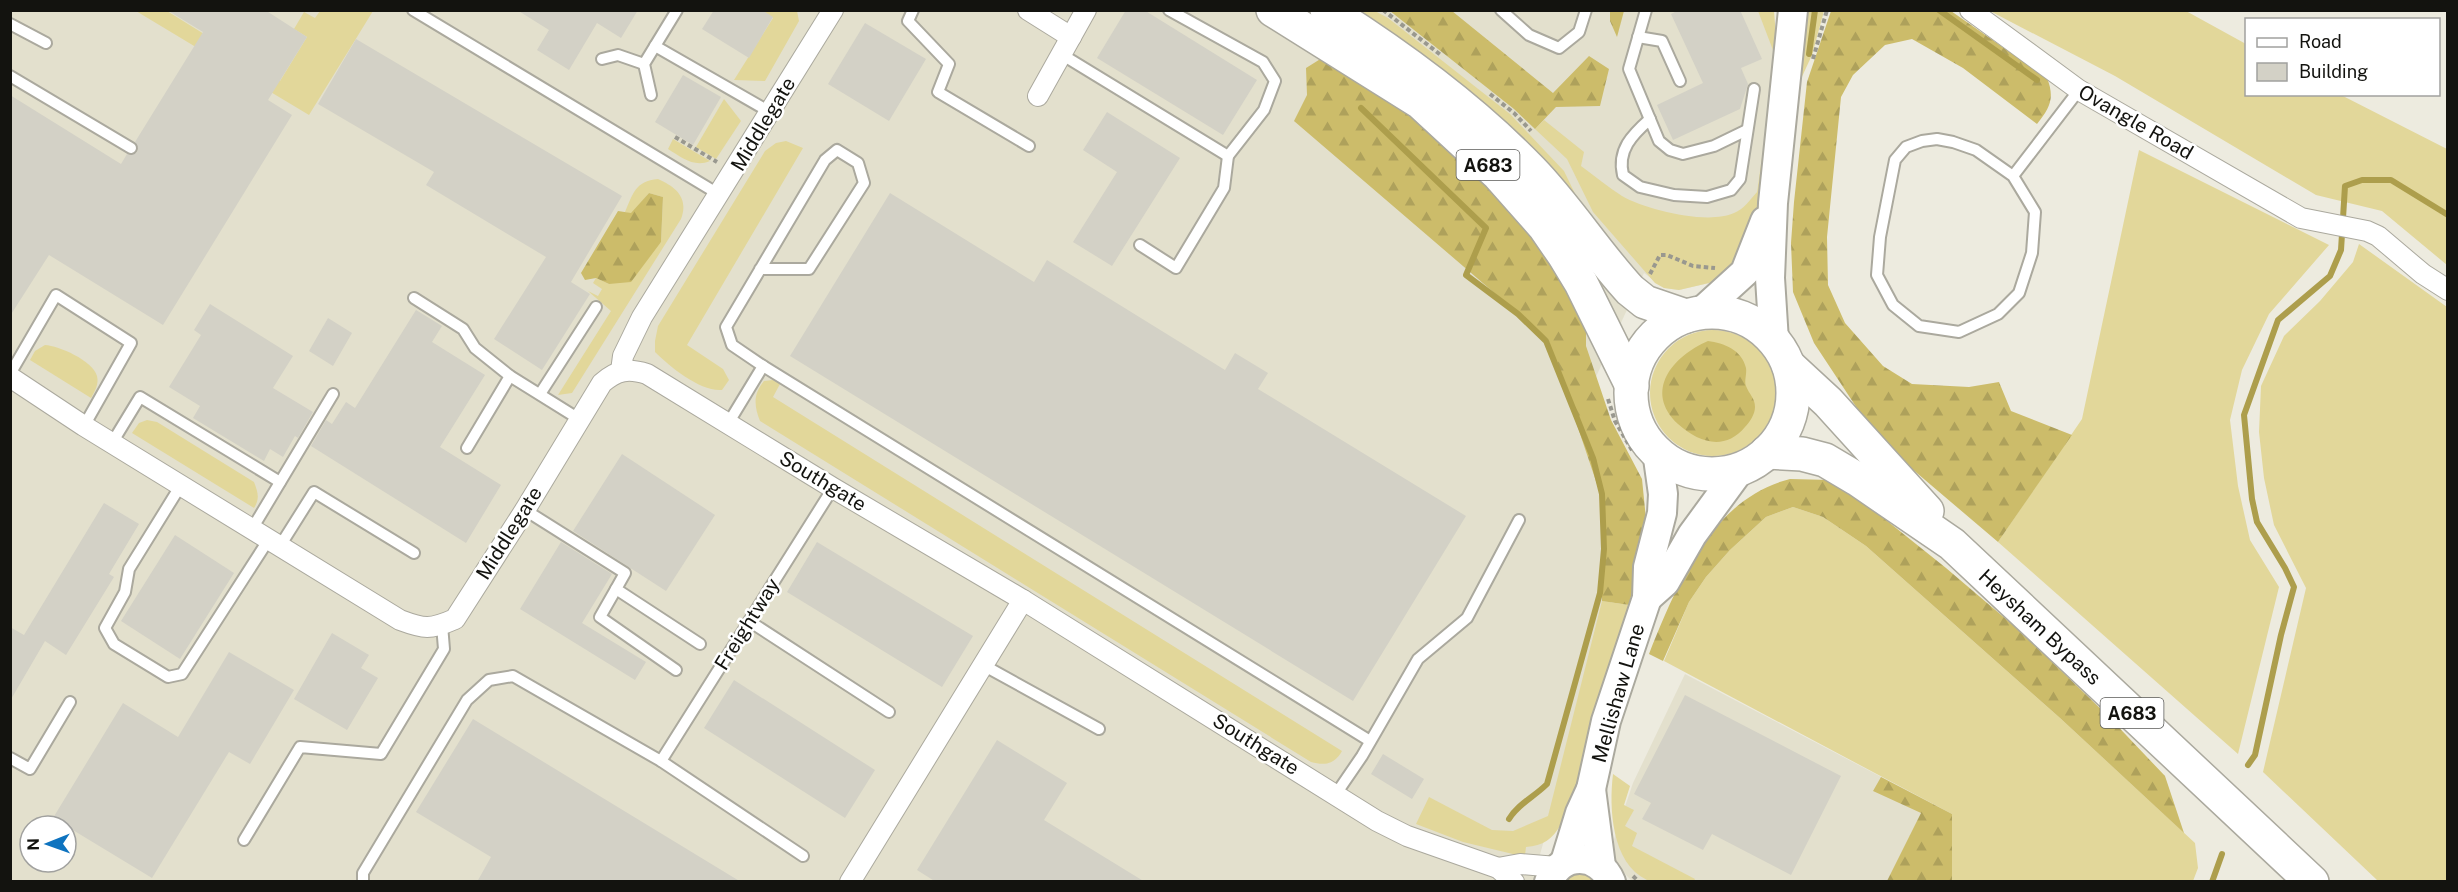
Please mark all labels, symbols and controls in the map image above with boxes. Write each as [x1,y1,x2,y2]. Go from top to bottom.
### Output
legend [2245,18,2440,96]
text: Road [2299,31,2342,52]
text: Building [2299,61,2368,82]
street label: Middlegate [726,73,800,175]
street label: Ovangle Road [2074,79,2198,165]
road number: A683 [1456,150,1520,180]
street label: Southgate [775,446,871,516]
street label: Middlegate [471,482,547,584]
street label: Heysham Bypass [1974,564,2106,690]
street label: Freightway [709,573,785,674]
street label: Mellishaw Lane [1587,621,1649,765]
road number: A683 [2100,698,2164,728]
street label: Southgate [1208,708,1304,780]
north arrow [18,814,78,874]
text: N [24,838,43,851]

